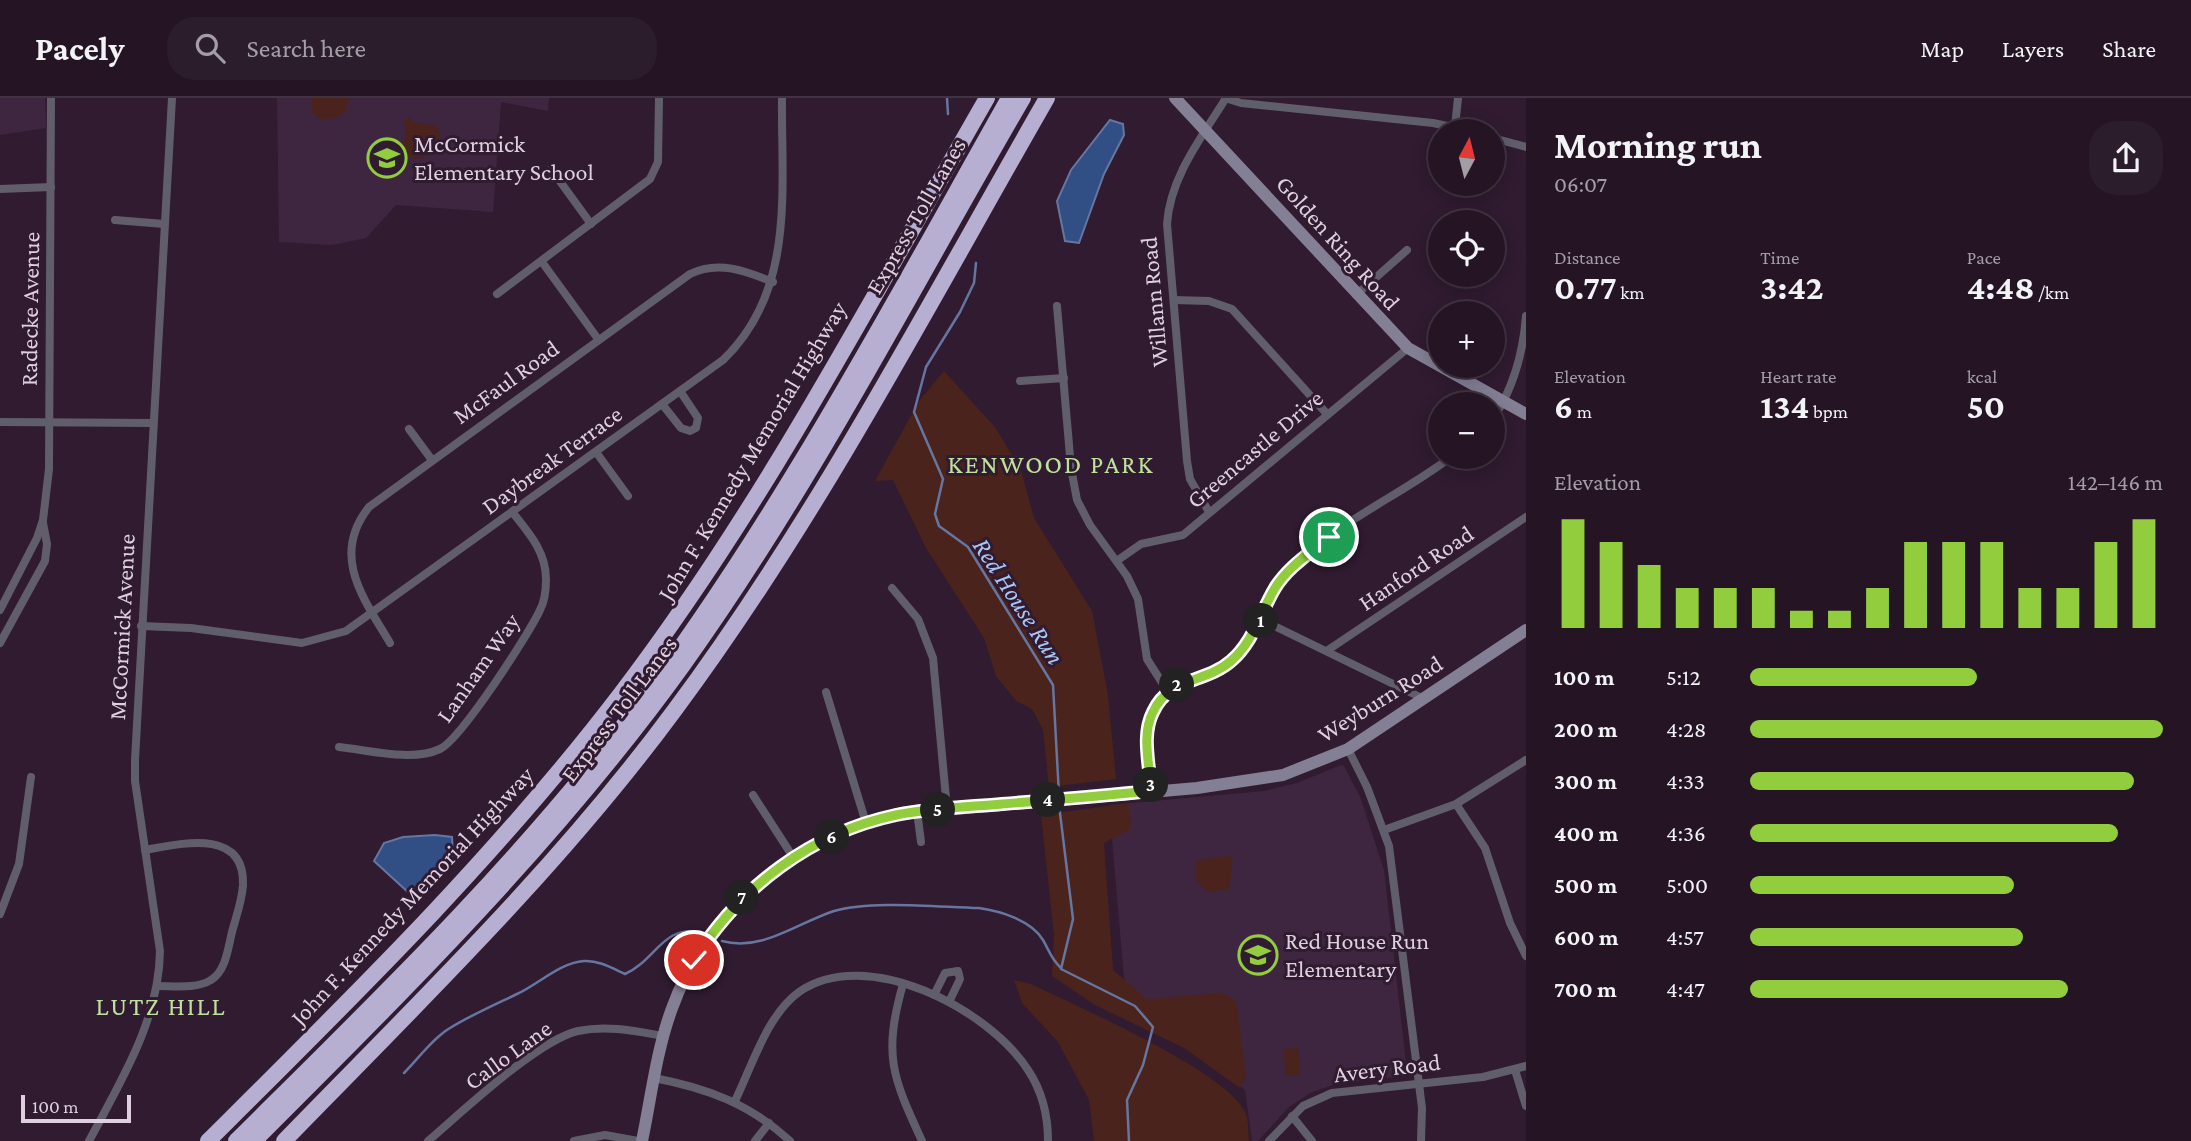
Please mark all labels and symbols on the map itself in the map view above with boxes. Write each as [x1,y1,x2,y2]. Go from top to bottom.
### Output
north arrow [1428,119,1505,196]
place label: McCormick Elementary School [414,130,594,185]
street label: Express Toll Lanes [860,133,971,298]
school or university icon: McCormick Elementary School [366,137,408,179]
street label: Golden Ring Road [1271,170,1406,316]
street label: Radecke Avenue [15,232,44,386]
street label: Willann Road [1134,235,1173,368]
street label: John F. Kennedy Memorial Highway [650,296,852,607]
street label: McFaul Road [447,334,564,429]
street label: Greencastle Drive [1181,384,1328,513]
street label: Daybreak Terrace [476,400,627,519]
district label: KENWOOD PARK [948,450,1155,479]
pin [1299,507,1359,567]
street label: Hanford Road [1353,519,1478,616]
water label: Red House Run [967,532,1070,670]
street label: McCormick Avenue [103,533,140,721]
pin: 1 [1244,603,1278,638]
street label: Lanham Way [430,607,526,727]
street label: Express Toll Lanes [555,631,682,787]
street label: Weyburn Road [1312,649,1447,748]
pin: 2 [1160,668,1194,702]
street label: John F. Kennedy Memorial Highway [283,760,539,1032]
pin: 3 [1134,768,1168,802]
pin: 4 [1030,782,1066,818]
pin: 5 [920,792,956,828]
pin: 6 [814,820,850,854]
pin: 7 [724,880,760,916]
place label: Red House Run Elementary [1285,927,1429,982]
pin [664,930,724,990]
school or university icon: Red House Run Elementary [1237,934,1279,976]
district label: LUTZ HILL [95,992,227,1021]
street label: Callo Lane [459,1014,556,1095]
street label: Avery Road [1332,1048,1442,1087]
scale bar [21,1092,131,1124]

